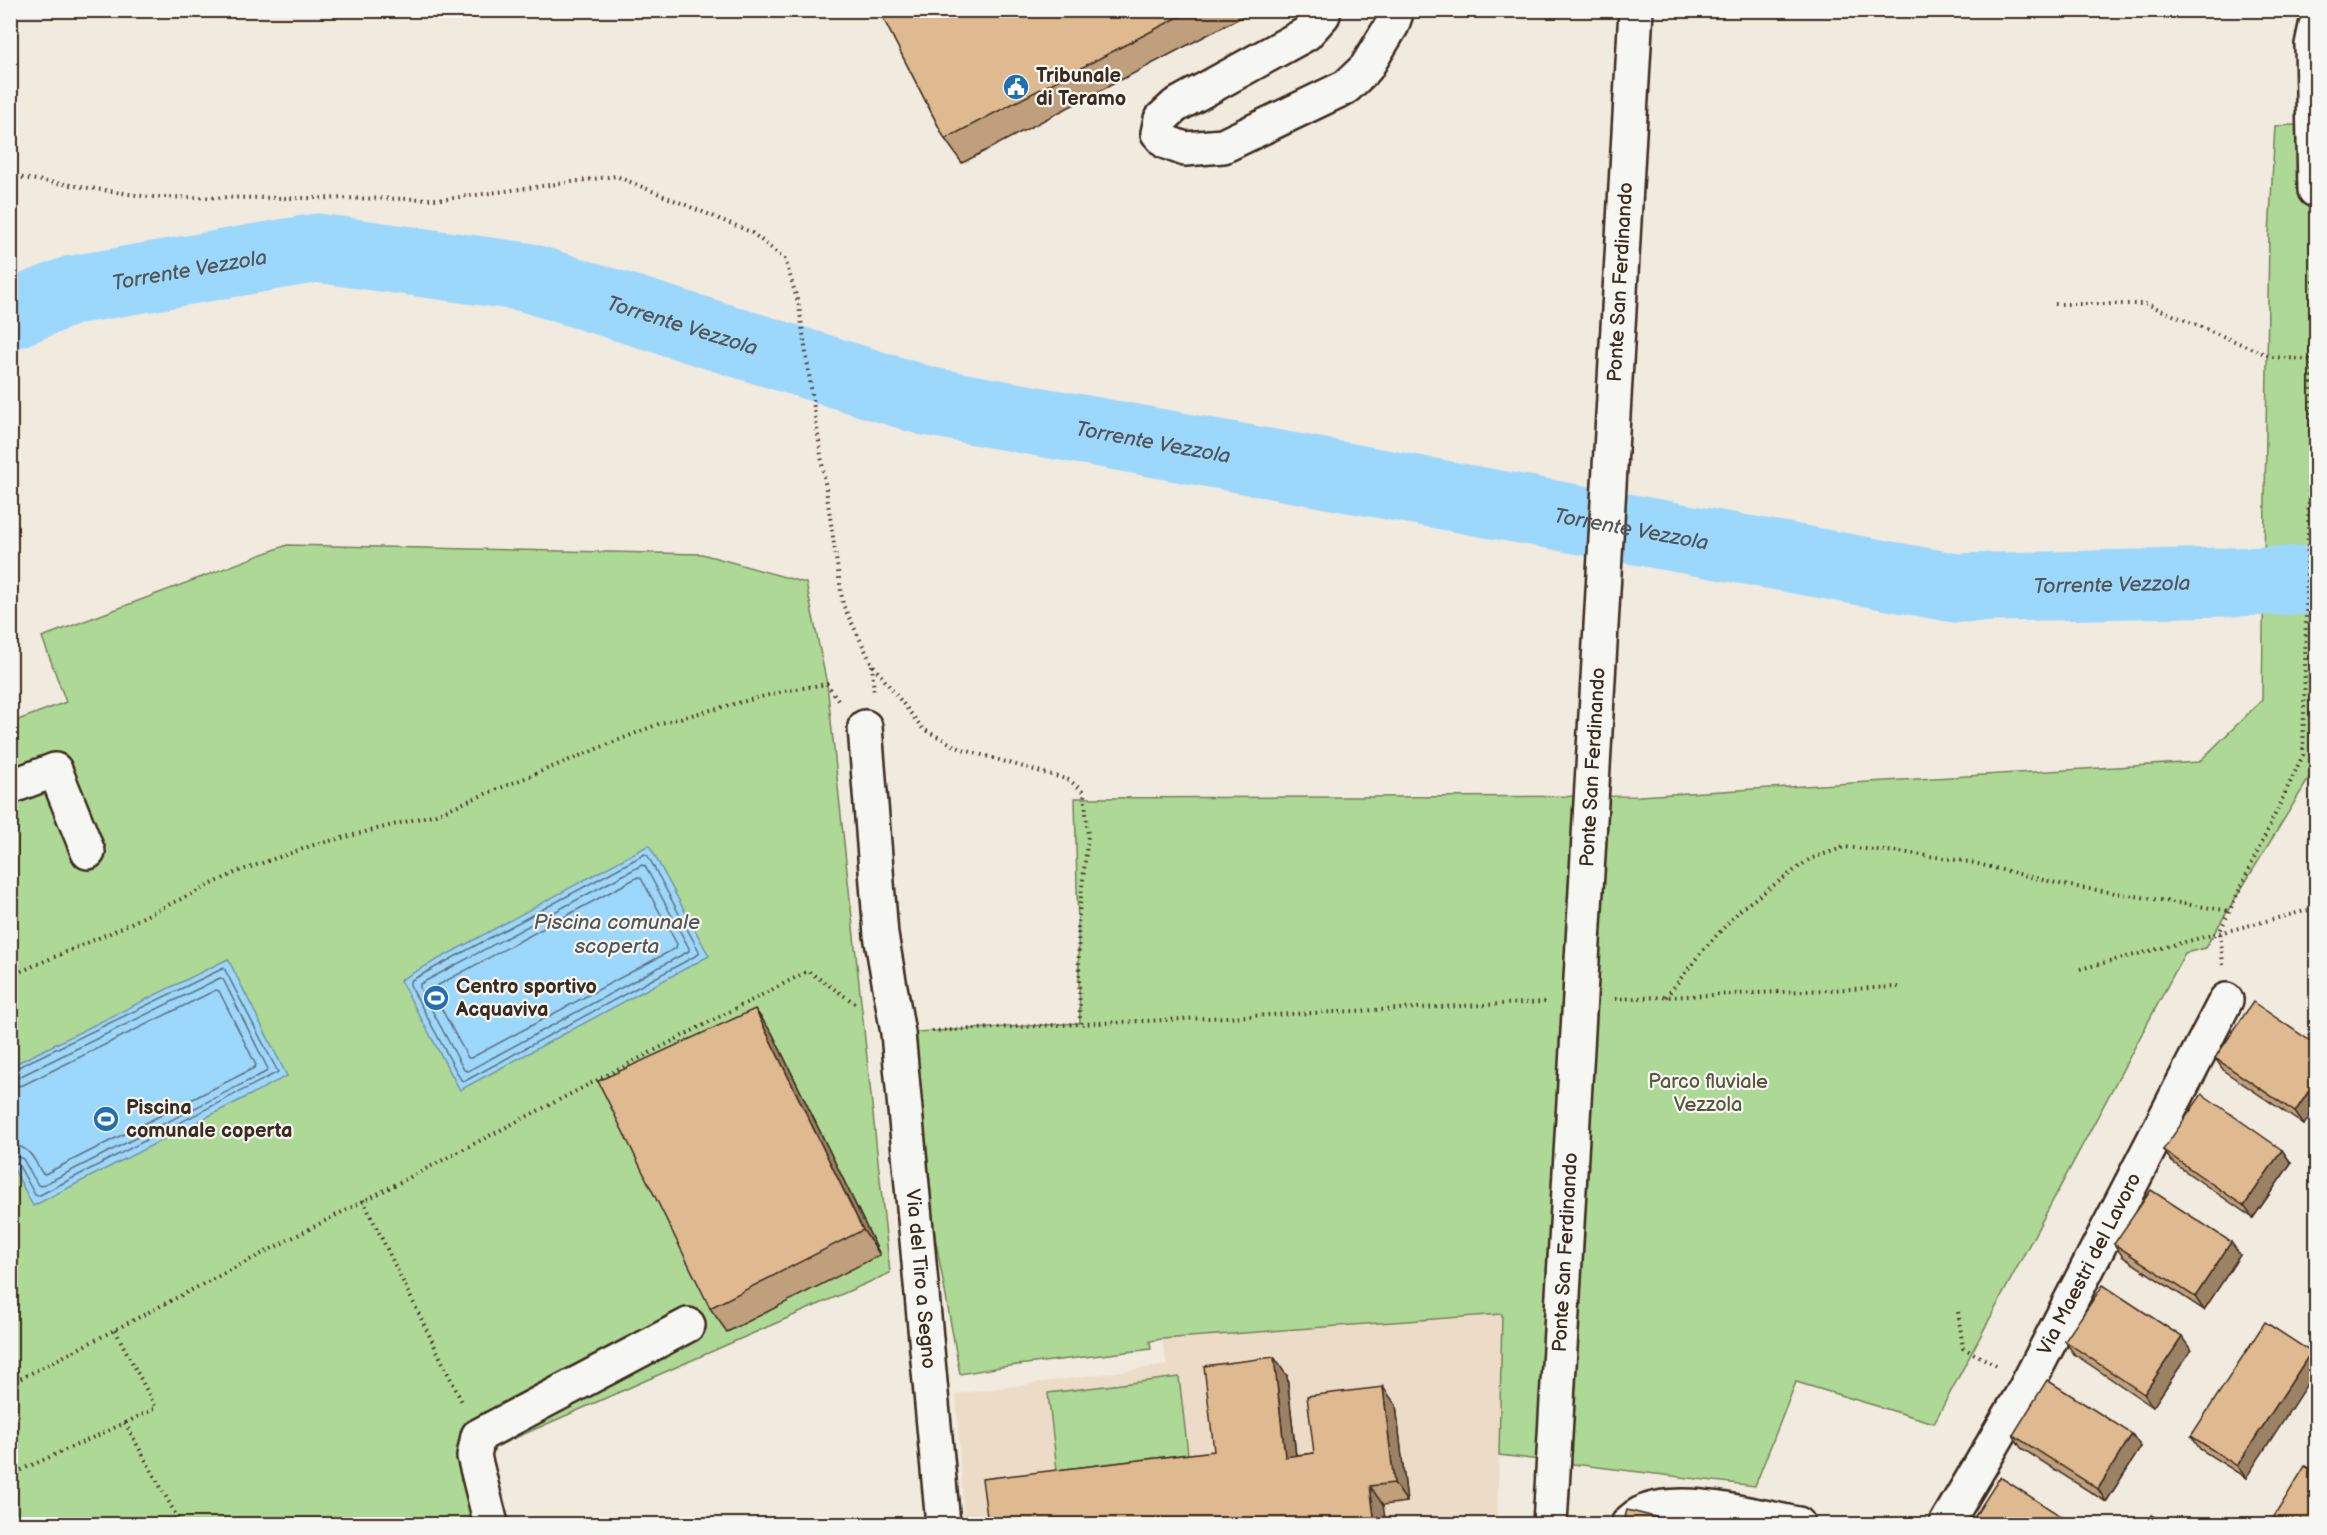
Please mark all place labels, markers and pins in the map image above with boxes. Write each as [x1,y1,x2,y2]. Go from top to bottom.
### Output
place label: Tribunale di Teramo [1036,64,1126,111]
public building icon: Tribunale di Teramo [1001,72,1031,102]
place label: Centro sportivo Acquaviva [455,975,597,1022]
sports icon: Centro sportivo Acquaviva [421,983,451,1013]
place label: Piscina comunale coperta [126,1096,293,1143]
sports icon: Piscina comunale coperta [91,1104,121,1134]

